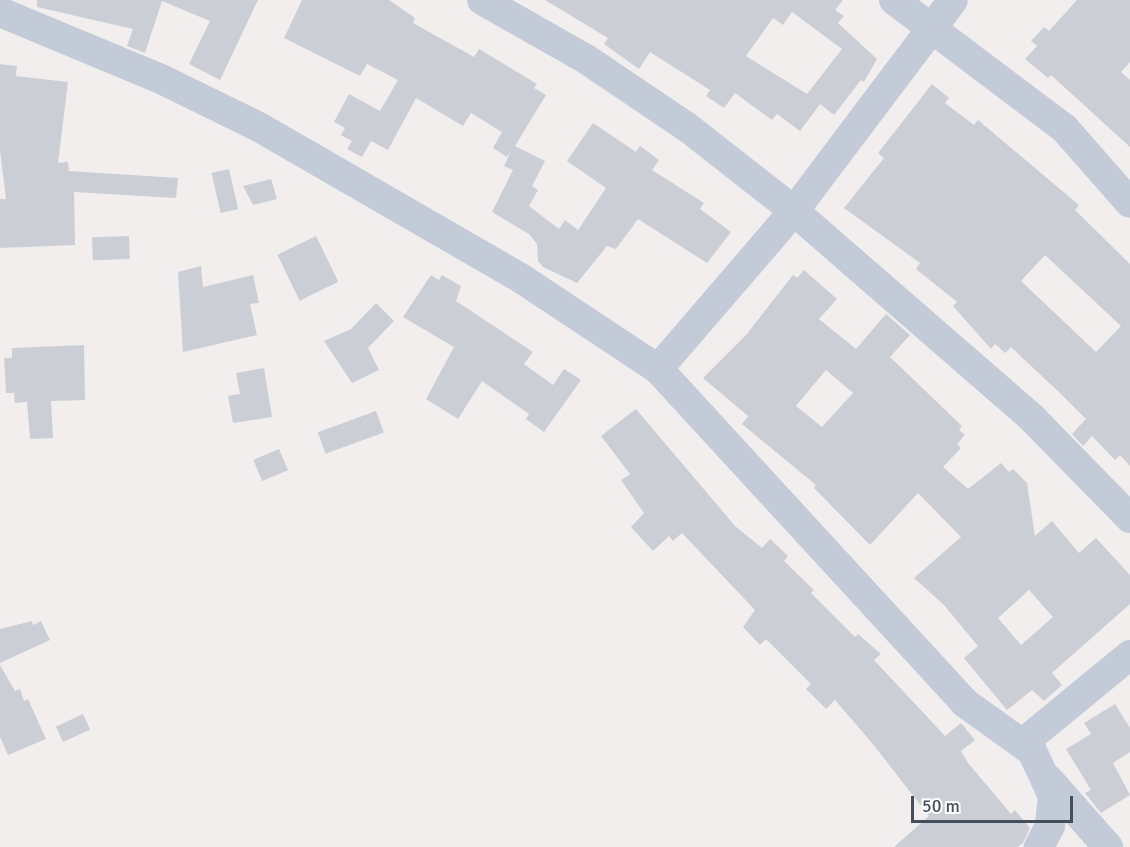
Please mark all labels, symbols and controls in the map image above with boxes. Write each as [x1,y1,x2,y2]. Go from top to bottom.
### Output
scale bar [914,784,1076,822]
text: 50 m [922,795,960,817]

